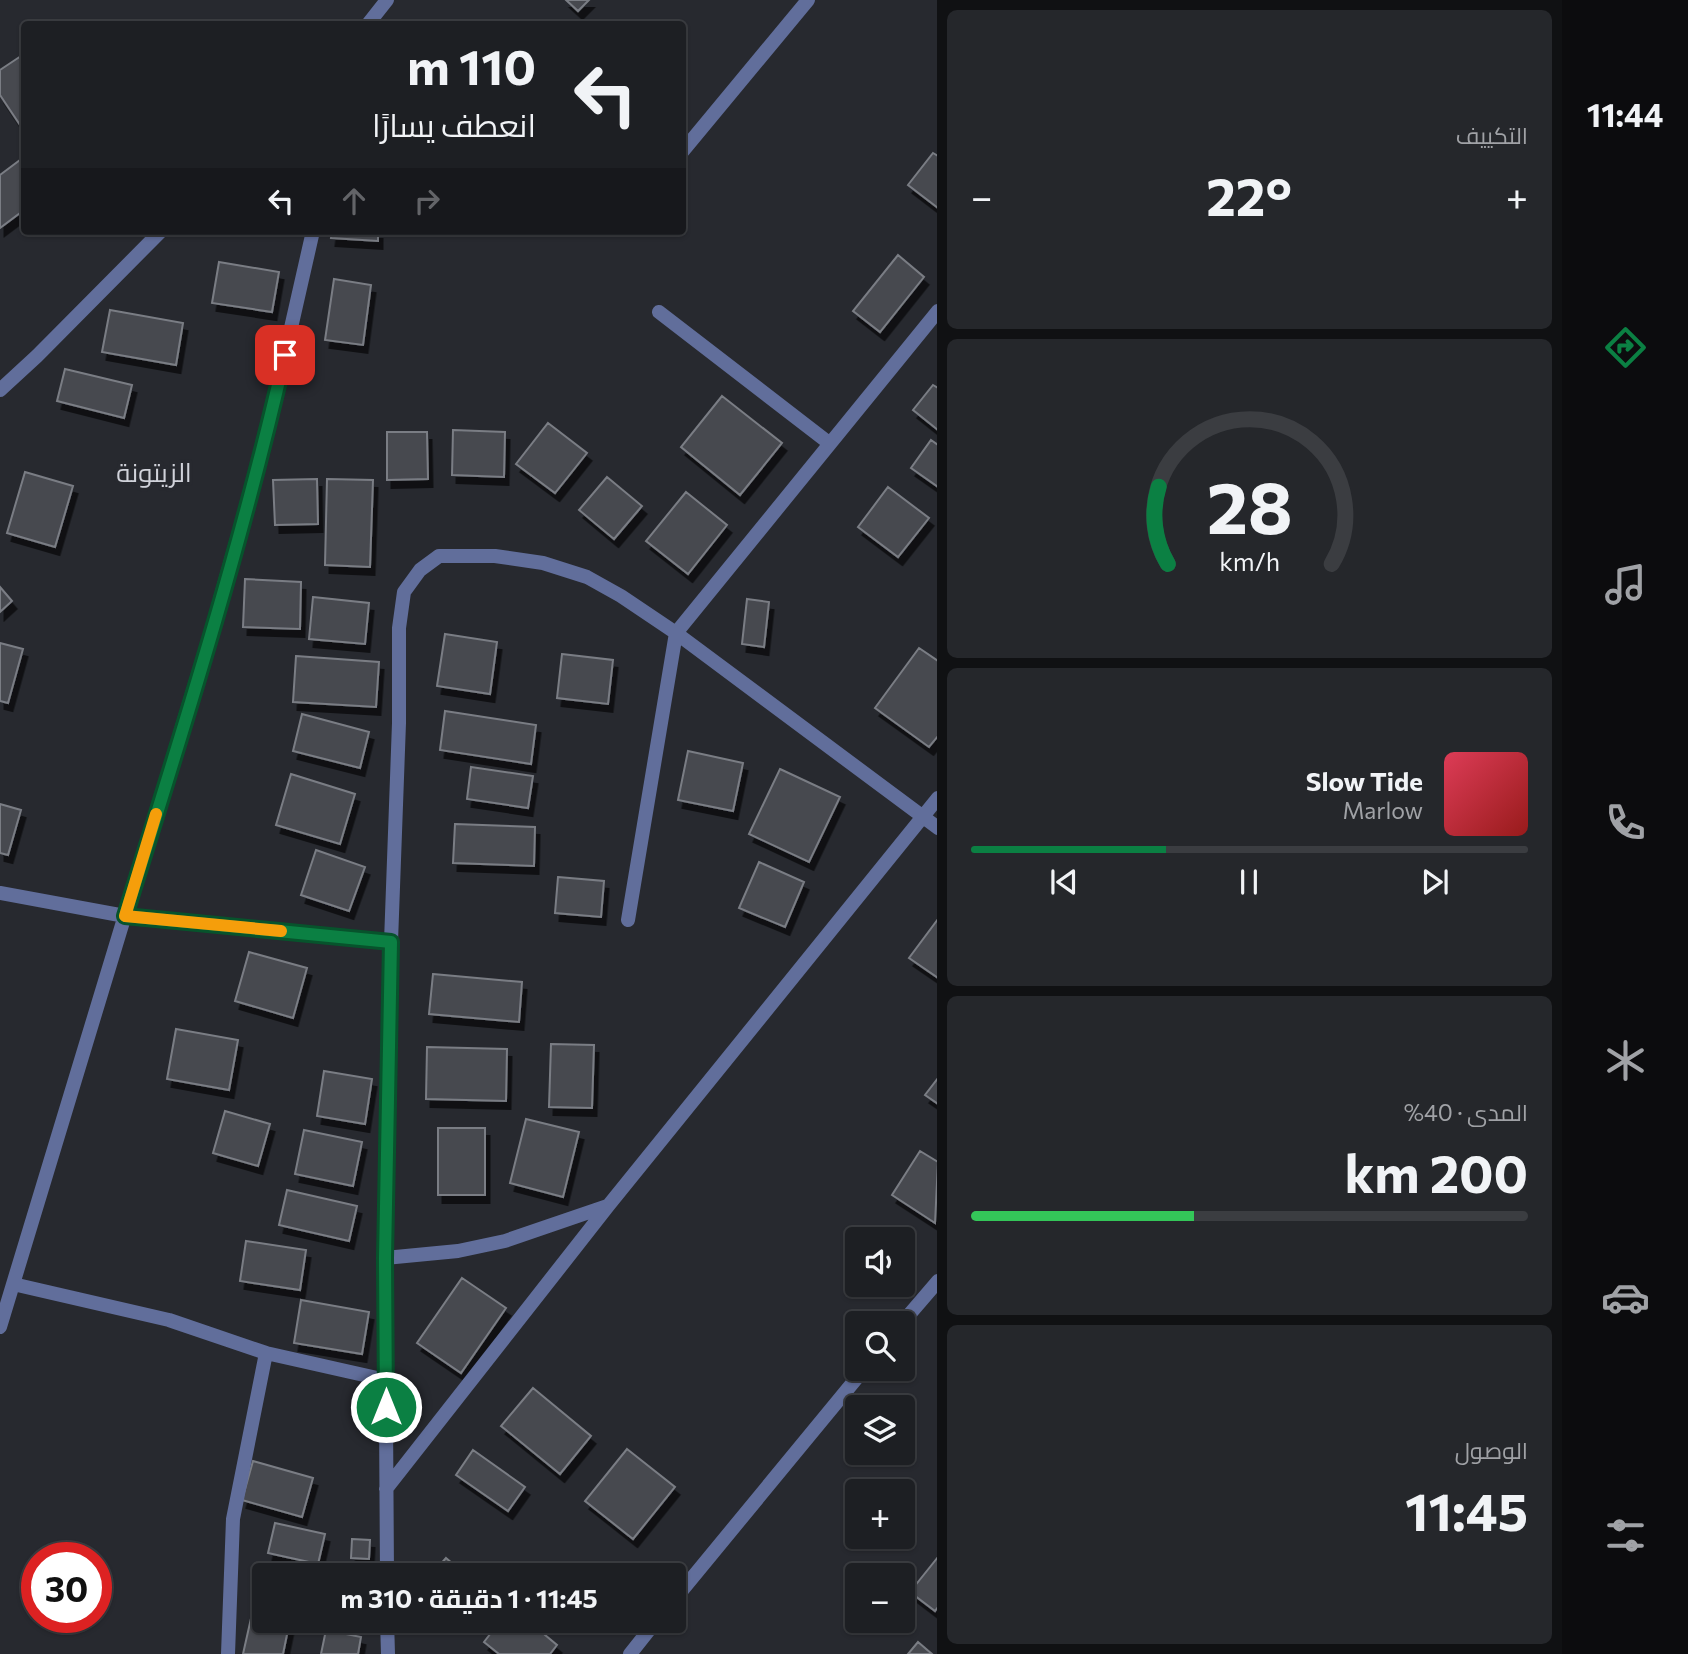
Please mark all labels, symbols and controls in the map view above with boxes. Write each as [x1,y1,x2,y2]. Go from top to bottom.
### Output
text: 110 m [407,35,536,95]
icon: left [560,49,651,140]
text: 11:44 [1587,94,1663,134]
text: انعطف يسارًا [372,104,536,144]
text: التكييف [1456,121,1528,149]
text: 22° [1206,163,1292,227]
text: − [971,172,993,219]
text: + [1506,172,1528,219]
icon: left [262,182,300,220]
icon: ahead [335,182,373,220]
icon: right [408,182,446,220]
icon: directions [1601,323,1650,372]
pin [255,325,315,385]
icon: arrive [266,336,304,374]
district label: الزيتونة [116,456,192,488]
text: 28 [1207,461,1293,550]
text: km/h [1219,546,1280,576]
icon: music [1601,560,1650,609]
text: Slow Tide [1306,765,1423,796]
text: Marlow [1342,796,1423,824]
icon: phone [1601,798,1650,847]
icon: previous [1045,863,1083,901]
icon: pause [1230,863,1268,901]
icon: next [1416,863,1454,901]
icon: climate [1601,1036,1650,1085]
text: المدى · 40% [1404,1098,1528,1126]
text: 200 km [1344,1140,1528,1204]
map controls [845,1227,915,1633]
button: sound [845,1227,915,1297]
icon: car [1601,1273,1650,1322]
button: search [845,1311,915,1381]
position arrow [349,1370,423,1444]
button: layers [845,1395,915,1465]
text: الوصول [1455,1436,1528,1464]
text: 11:45 [1405,1478,1528,1542]
button: + [845,1479,915,1549]
icon: filters [1601,1511,1650,1560]
speed limit sign: 30 [21,1542,112,1633]
button: − [845,1563,915,1633]
text: 11:45 · 1 دقيقة · 310 m [340,1582,598,1613]

